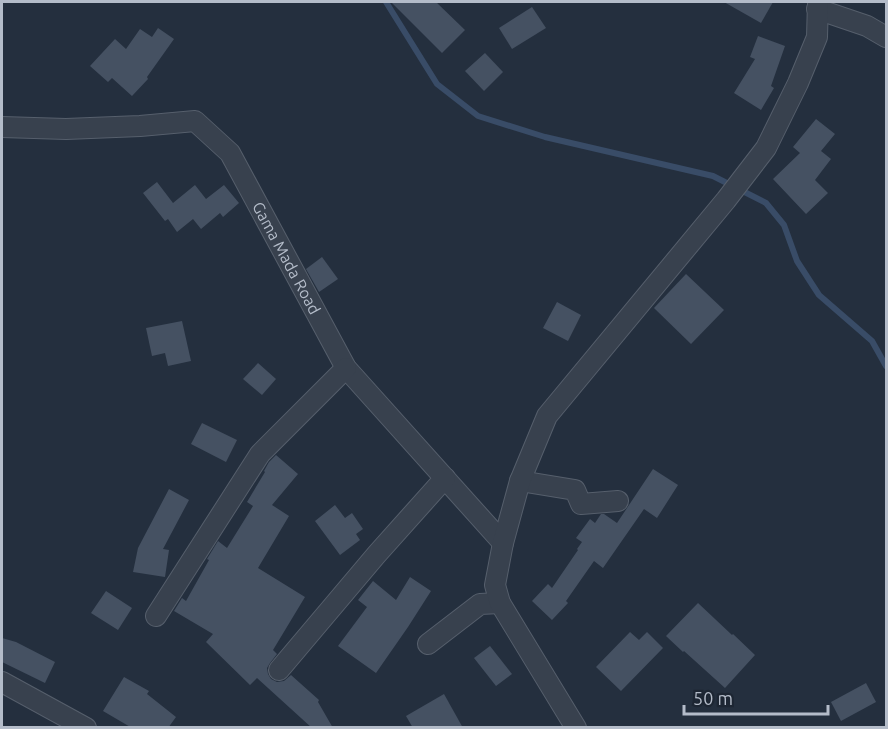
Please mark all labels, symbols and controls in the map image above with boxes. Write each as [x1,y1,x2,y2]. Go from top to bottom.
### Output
street label: Gama Mada Road [249,199,324,317]
scale bar [684,678,828,716]
text: 50 m [693,688,733,708]

